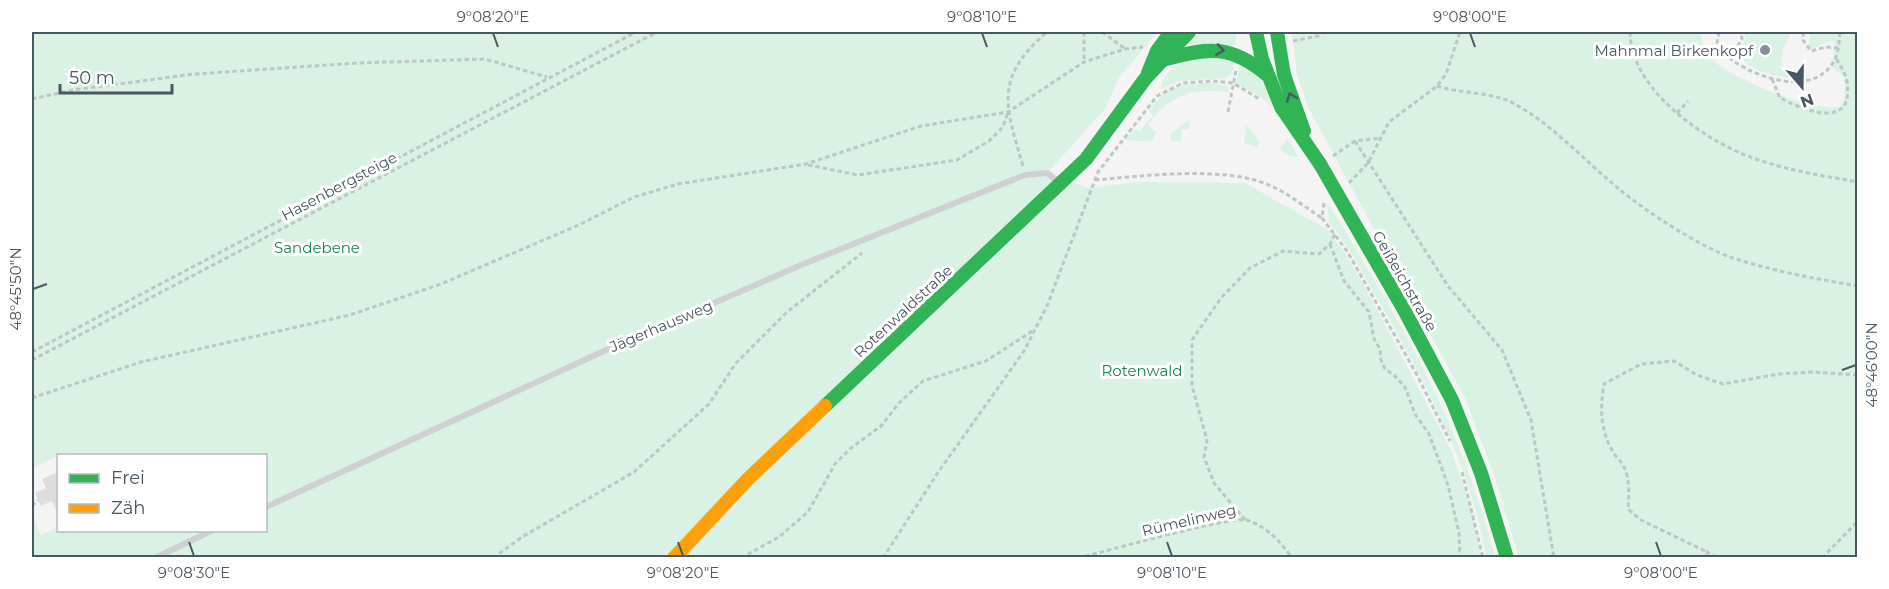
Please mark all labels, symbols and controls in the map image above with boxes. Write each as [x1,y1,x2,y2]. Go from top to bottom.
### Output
text: 9°08'20"E [457,7,529,26]
text: 9°08'10"E [947,7,1017,26]
text: 9°08'00"E [1433,7,1507,26]
place label: Mahnmal Birkenkopf [1594,41,1754,60]
one-way arrow [1215,43,1225,56]
marker: Mahnmal Birkenkopf [1758,43,1772,57]
scale bar [60,57,172,95]
north arrow [1772,57,1832,117]
text: 50 m [69,67,115,89]
text: N [1798,89,1816,112]
one-way arrow [1286,92,1299,103]
street label: Hasenbergsteige [278,147,400,225]
street label: Geißeichstraße [1369,227,1441,335]
park label: Sandebene [274,238,360,257]
text: 48°45'50"N [6,247,25,331]
street label: Rotenwaldstraße [850,260,956,362]
street label: Jägerhausweg [606,296,715,357]
text: 48°46'00"N [1862,322,1881,408]
park label: Rotenwald [1101,361,1183,380]
legend [57,454,267,532]
text: Frei [111,467,145,489]
text: Zäh [111,497,146,519]
street label: Rümelinweg [1140,500,1238,540]
text: 9°08'30"E [158,563,230,582]
text: 9°08'20"E [647,563,719,582]
text: 9°08'10"E [1137,563,1207,582]
text: 9°08'00"E [1624,563,1698,582]

